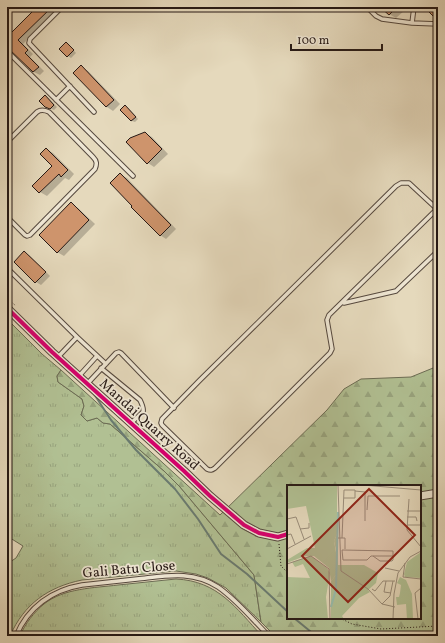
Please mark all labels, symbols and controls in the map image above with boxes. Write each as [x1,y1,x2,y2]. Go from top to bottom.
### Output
scale bar [291,26,382,52]
text: 100 m [297,33,330,49]
street label: Mandai Quarry Road [95,375,203,475]
inset map [287,485,421,619]
street label: Gali Batu Close [82,556,176,584]

